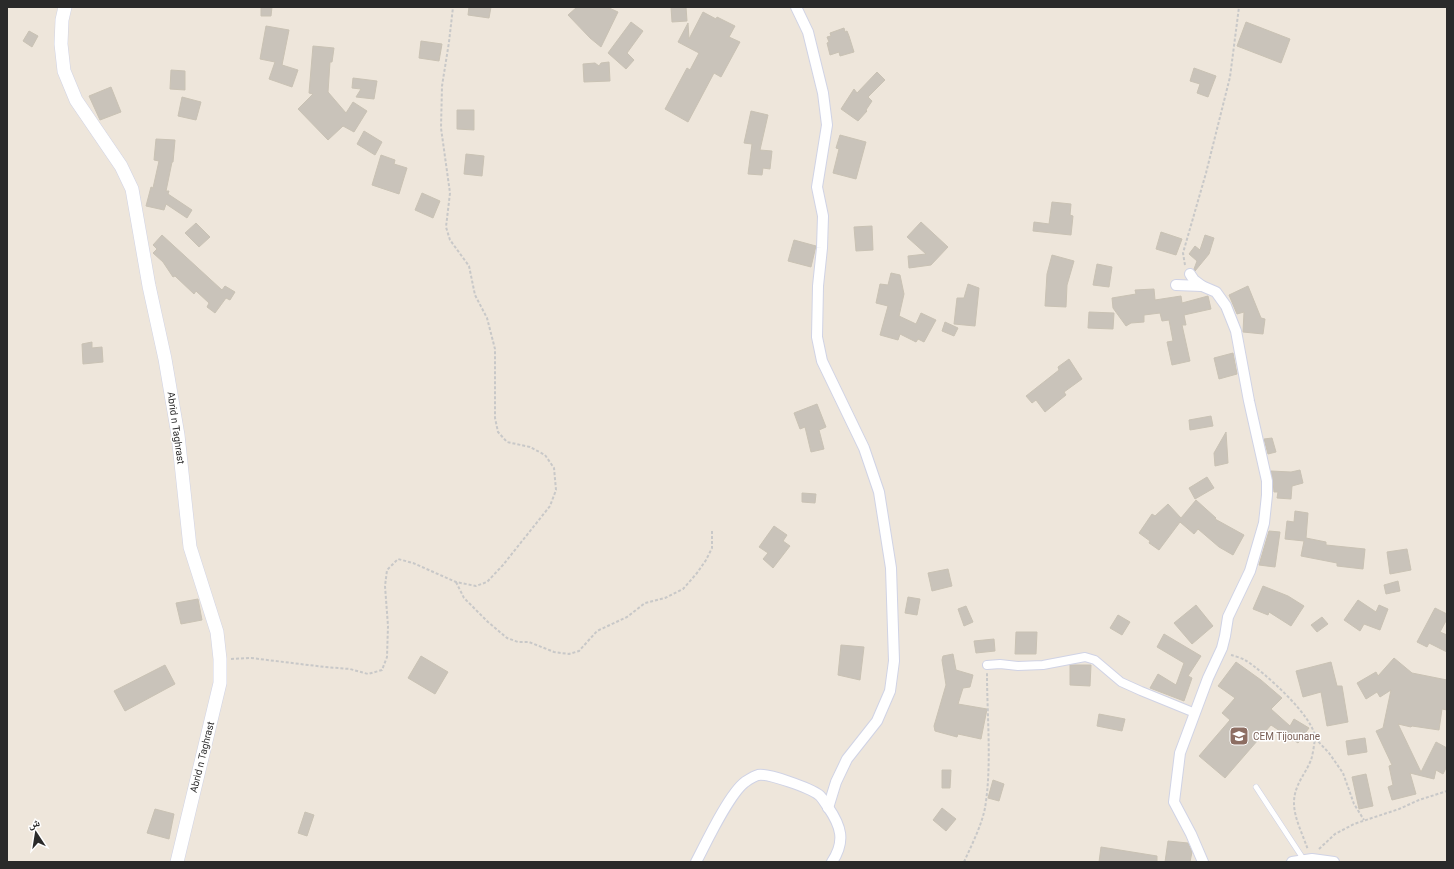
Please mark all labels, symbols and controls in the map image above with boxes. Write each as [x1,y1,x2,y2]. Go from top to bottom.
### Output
street label: Abrid n Taghrast [165,391,187,465]
street label: Abrid n Taghrast [188,720,216,794]
school or university icon: CEM Tijounane [1228,725,1250,747]
place label: CEM Tijounane [1253,731,1320,742]
north arrow [16,813,56,853]
text: ش [27,816,42,832]

